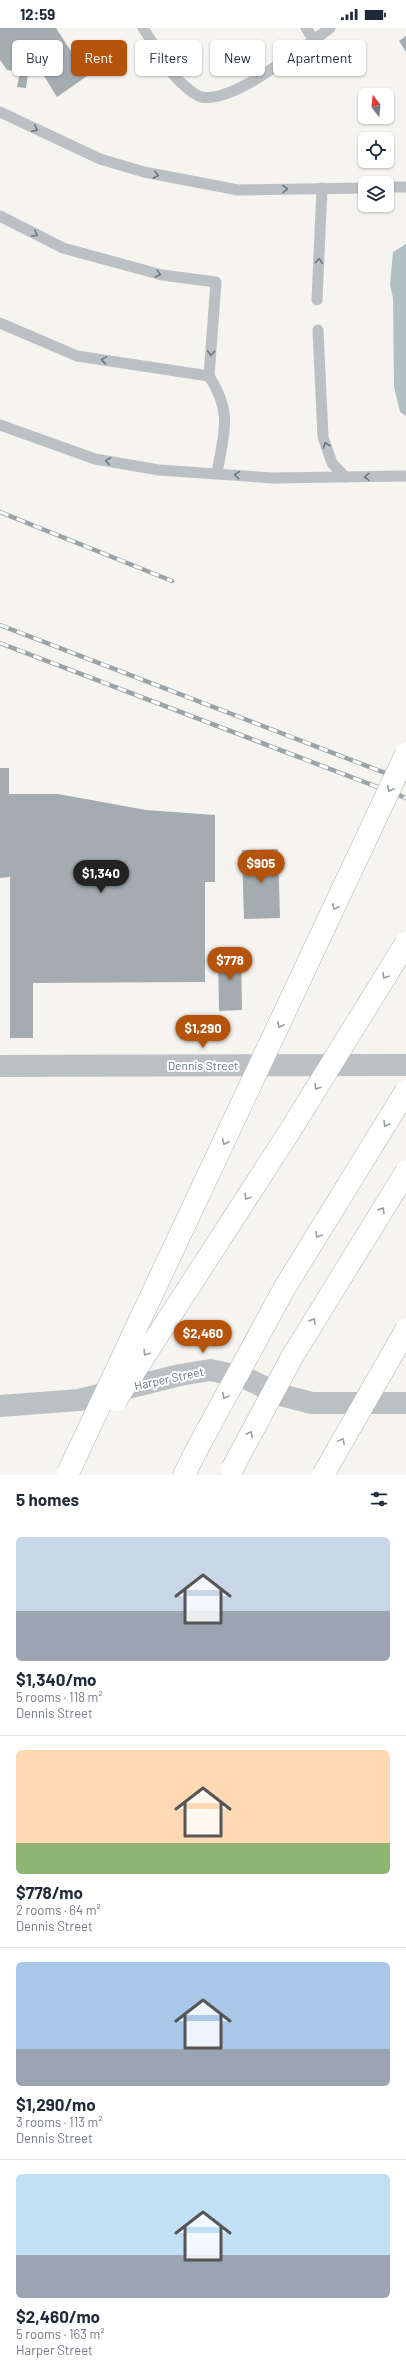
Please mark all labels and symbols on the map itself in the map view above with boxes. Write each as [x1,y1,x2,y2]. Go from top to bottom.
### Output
north arrow [358,88,394,124]
one-way arrow [31,124,38,132]
one-way arrow [153,170,159,178]
one-way arrow [282,185,288,194]
one-way arrow [31,229,38,236]
one-way arrow [315,258,324,264]
one-way arrow [154,269,161,278]
one-way arrow [206,350,215,356]
one-way arrow [101,356,107,365]
one-way arrow [322,441,330,448]
one-way arrow [105,457,111,466]
one-way arrow [234,471,240,480]
one-way arrow [364,473,370,481]
one-way arrow [386,785,394,792]
pin: $905 [237,850,285,884]
pin: $1,340 [68,860,134,894]
one-way arrow [332,902,340,910]
pin: $778 [206,947,254,981]
one-way arrow [383,972,390,979]
pin: $1,290 [170,1015,236,1049]
one-way arrow [277,1020,285,1028]
street label: Dennis Street [168,1058,238,1072]
one-way arrow [314,1083,322,1090]
one-way arrow [383,1120,390,1127]
one-way arrow [221,1139,229,1146]
one-way arrow [245,1192,252,1199]
one-way arrow [377,1207,385,1214]
one-way arrow [315,1231,323,1238]
one-way arrow [309,1318,316,1325]
pin: $2,460 [170,1320,236,1354]
one-way arrow [143,1349,151,1356]
street label: Harper Street [133,1364,205,1392]
one-way arrow [222,1392,229,1399]
one-way arrow [245,1431,253,1438]
one-way arrow [337,1437,344,1445]

